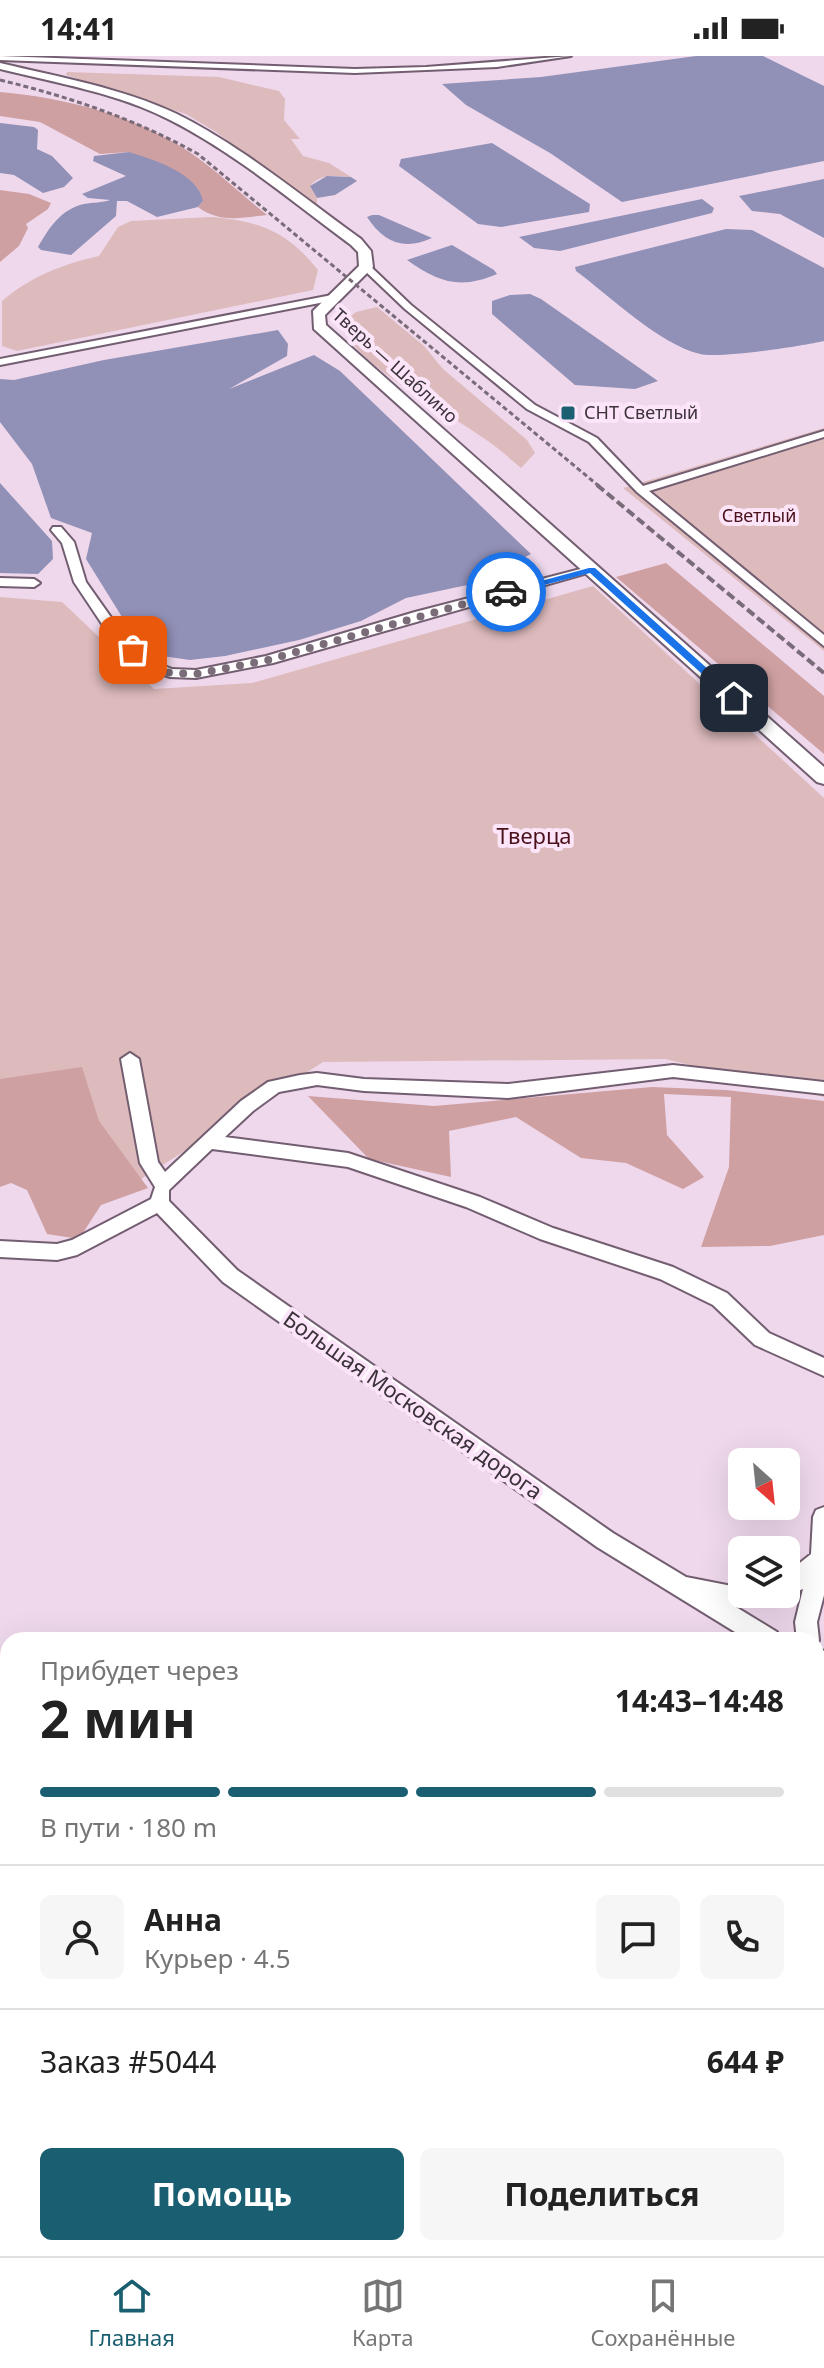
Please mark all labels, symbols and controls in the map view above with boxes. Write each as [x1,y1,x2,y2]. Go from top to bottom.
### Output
text: 14:41 [40,8,117,49]
street label: Тверь — Шаблино [328,303,463,428]
place label: СНТ Светлый [584,400,698,424]
marker: СНТ Светлый [559,404,577,422]
park label: Светлый [722,503,796,527]
courier [466,552,546,632]
icon: car [484,570,528,614]
pin [99,616,167,684]
icon: bag [111,628,155,672]
pin [700,664,768,732]
icon: home [712,676,756,720]
park label: Тверца [496,820,572,850]
street label: Большая Московская дорога [278,1303,549,1505]
north arrow [728,1448,800,1520]
map controls [728,1448,800,1608]
button: layers [728,1536,800,1608]
text: Прибудет через [40,1652,239,1688]
text: 14:43–14:48 [615,1680,784,1721]
text: 2 мин [40,1682,196,1753]
text: В пути · 180 m [40,1809,217,1845]
button: person [40,1895,124,1979]
button: chat [596,1895,680,1979]
button: phone [700,1895,784,1979]
text: Анна [144,1899,222,1940]
text: Курьер · 4.5 [144,1940,291,1976]
text: Заказ #5044 [40,2041,216,2082]
text: 644 ₽ [707,2041,784,2082]
button: Помощь [40,2148,404,2240]
button: Поделиться [420,2148,784,2240]
tab: Главная [89,2274,175,2352]
tab: Карта [352,2274,413,2352]
tab: Сохранённые [590,2274,735,2352]

